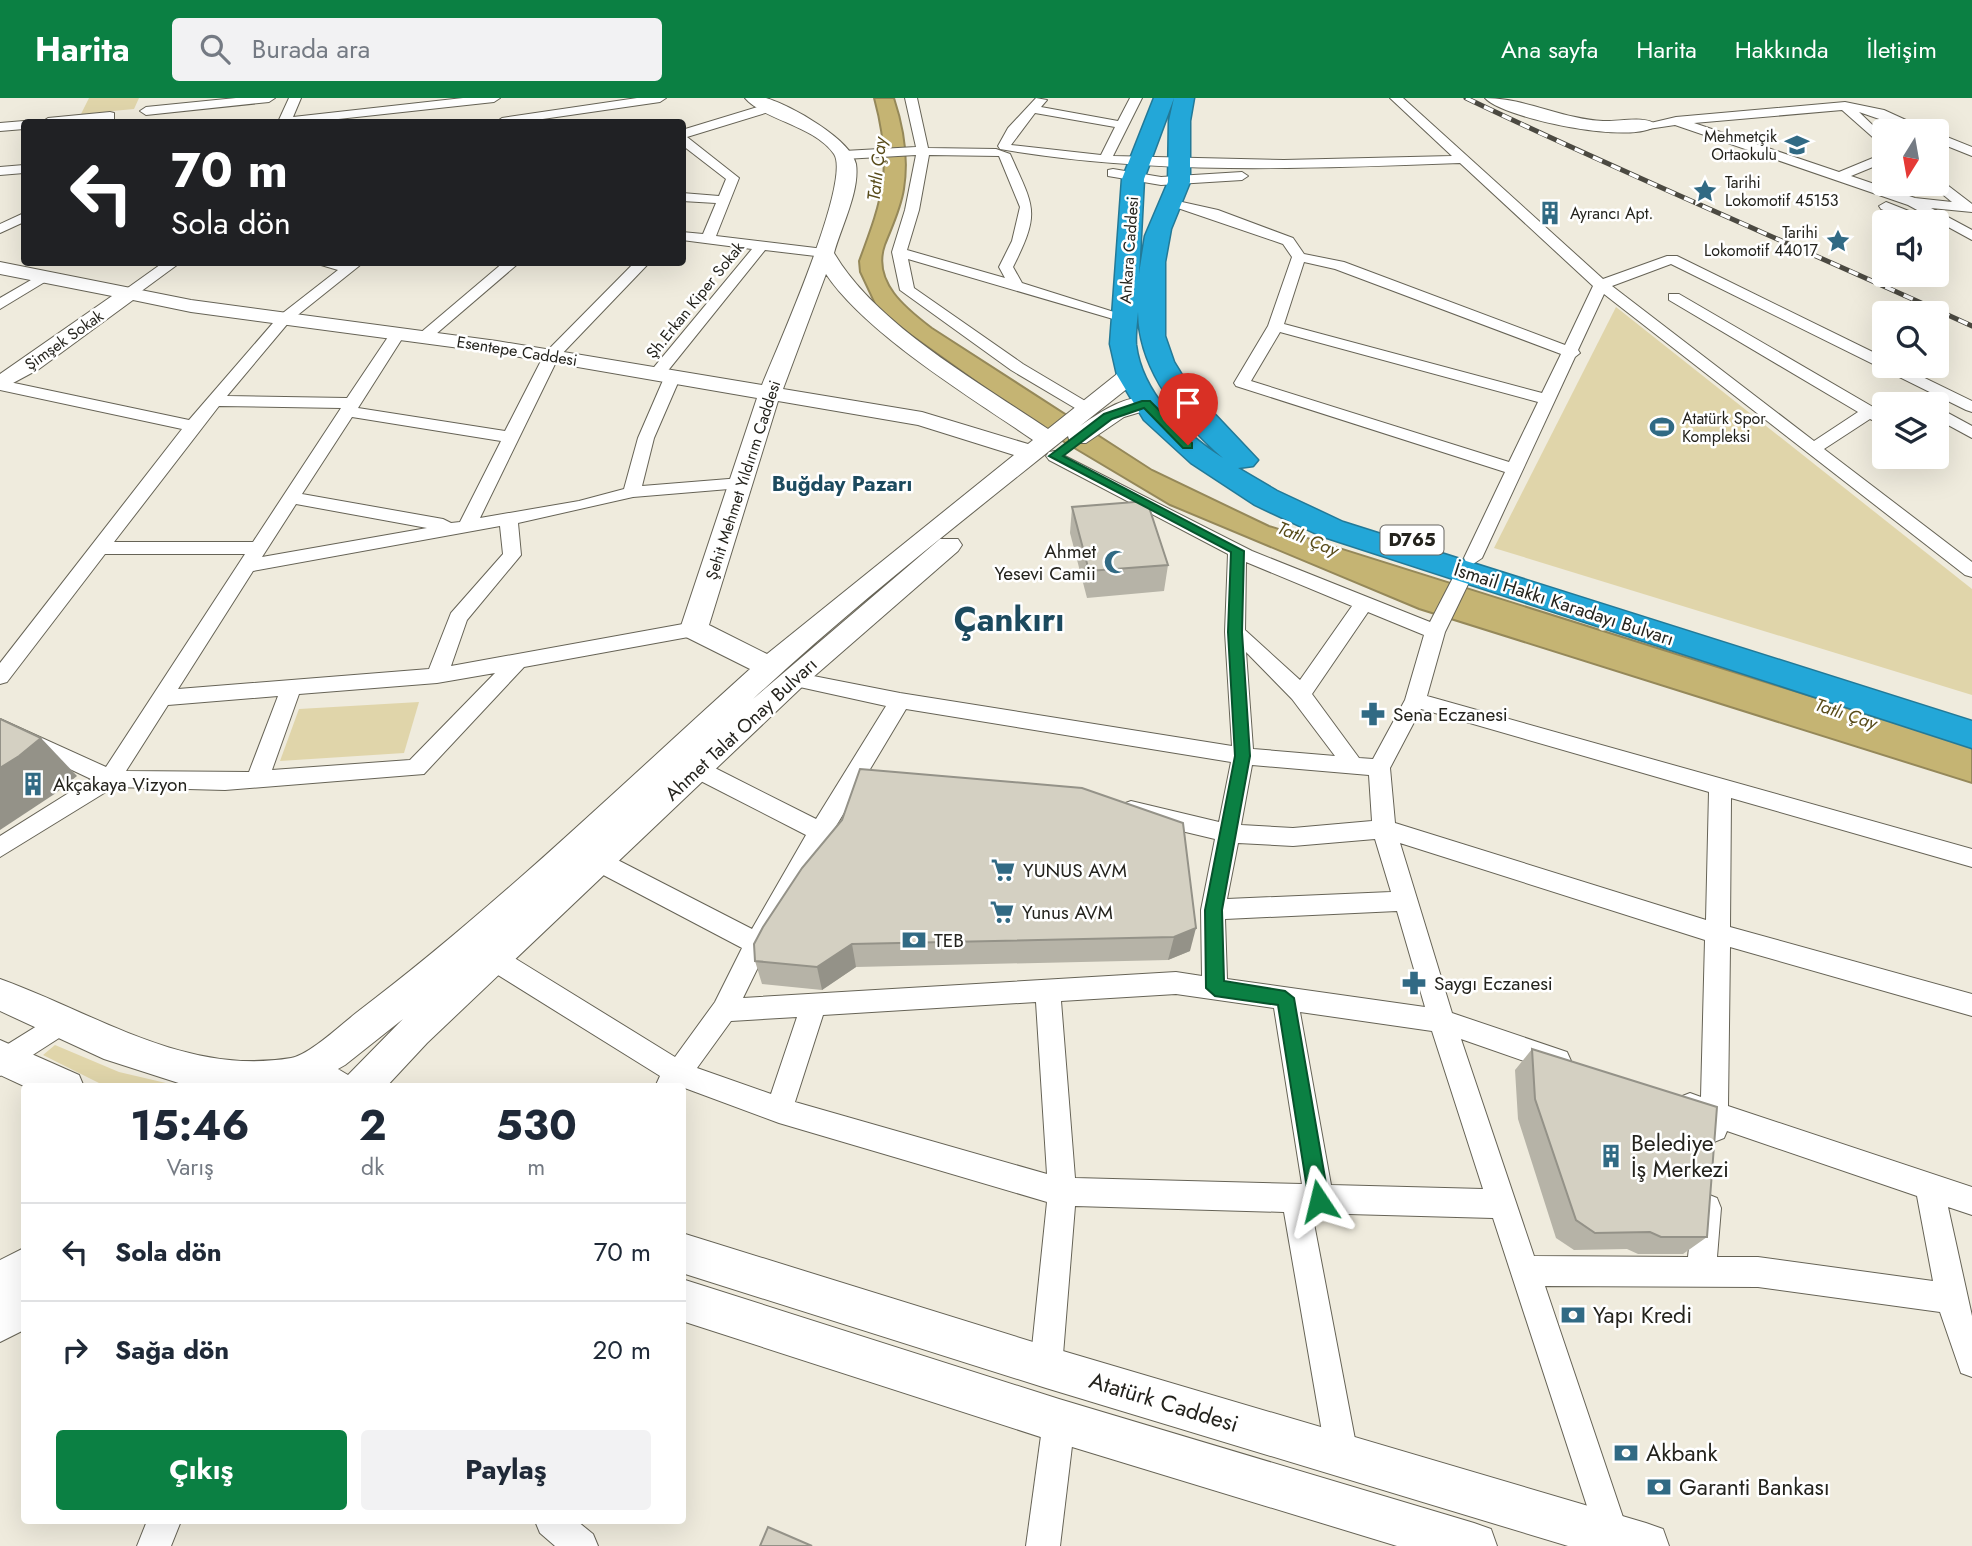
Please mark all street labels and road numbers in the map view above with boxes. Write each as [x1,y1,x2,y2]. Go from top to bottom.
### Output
street label: Ankara Caddesi [1114,196,1144,304]
street label: Şh.Erkan Kiper Sokak [641,236,750,363]
street label: Şimşek Sokak [20,304,109,376]
street label: Esentepe Caddesi [455,330,579,372]
street label: Şehit Mehmet Yıldırım Caddesi [700,377,786,583]
road number: D765 [1380,526,1444,555]
street label: İsmail Hakkı Karadayı Bulvarı [1451,556,1677,652]
street label: Ahmet Talat Onay Bulvarı [659,651,823,807]
street label: Atatürk Caddesi [1085,1363,1243,1441]

